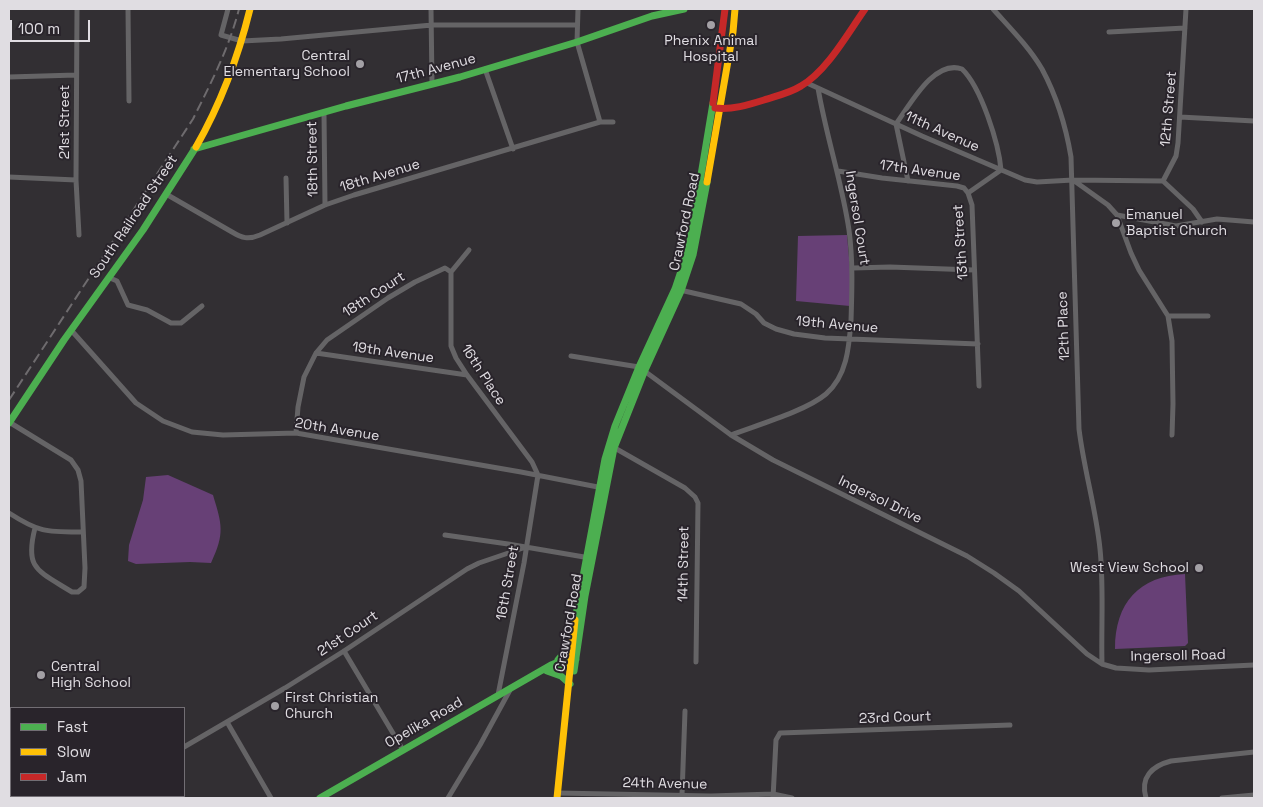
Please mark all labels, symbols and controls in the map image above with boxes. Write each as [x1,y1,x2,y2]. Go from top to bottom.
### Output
scale bar [12,10,92,42]
text: 100 m [18,19,60,38]
marker: Phenix Animal Hospital [705,19,717,31]
place label: Phenix Animal Hospital [664,33,758,65]
place label: Central Elementary School [224,48,350,80]
street label: 17th Avenue [394,50,478,88]
marker: Central Elementary School [354,58,366,70]
street label: 12th Street [1157,71,1181,147]
street label: 21st Street [57,85,73,159]
street label: 11th Avenue [902,108,982,156]
street label: 18th Street [304,121,322,197]
street label: South Railroad Street [86,152,182,282]
street label: 18th Avenue [338,156,422,196]
street label: 17th Avenue [878,157,962,185]
street label: Ingersol Court [841,170,873,266]
street label: Crawford Road [666,172,704,272]
street label: 13th Street [950,204,972,280]
place label: Emanuel Baptist Church [1126,207,1227,240]
marker: Emanuel Baptist Church [1110,217,1122,229]
street label: 18th Court [340,269,408,321]
street label: 12th Place [1054,291,1074,361]
street label: 19th Avenue [795,313,879,337]
street label: 19th Avenue [351,339,435,367]
street label: 16th Place [457,341,509,409]
street label: 20th Avenue [293,415,381,445]
street label: Ingersol Drive [835,473,925,527]
street label: 14th Street [675,526,693,602]
street label: 16th Street [493,544,523,622]
place label: West View School [1070,560,1189,576]
marker: West View School [1193,562,1205,574]
street label: Crawford Road [552,572,586,674]
street label: 21st Court [315,608,381,660]
street label: Ingersoll Road [1130,647,1226,665]
place label: Central High School [51,659,131,692]
marker: Central High School [35,669,47,681]
place label: First Christian Church [285,690,378,722]
street label: Opelika Road [382,694,466,752]
marker: First Christian Church [269,700,281,712]
legend [10,707,185,797]
street label: 23rd Court [859,708,931,728]
text: Fast [57,717,88,736]
text: Slow [57,742,91,761]
text: Jam [57,767,87,786]
street label: 24th Avenue [622,775,708,793]

